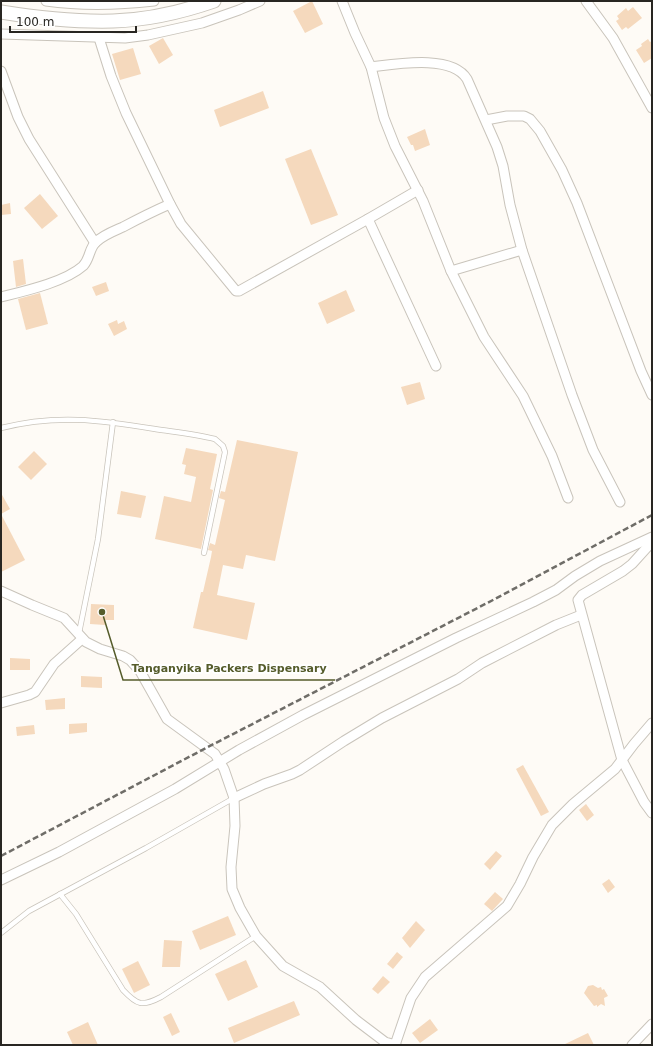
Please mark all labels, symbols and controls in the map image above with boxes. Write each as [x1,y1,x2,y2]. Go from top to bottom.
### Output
scale bar [10,8,136,34]
text: 100 m [16,15,54,29]
callout: Tanganyika Packers Dispensary [123,657,335,680]
text: Tanganyika Packers Dispensary [131,662,327,675]

